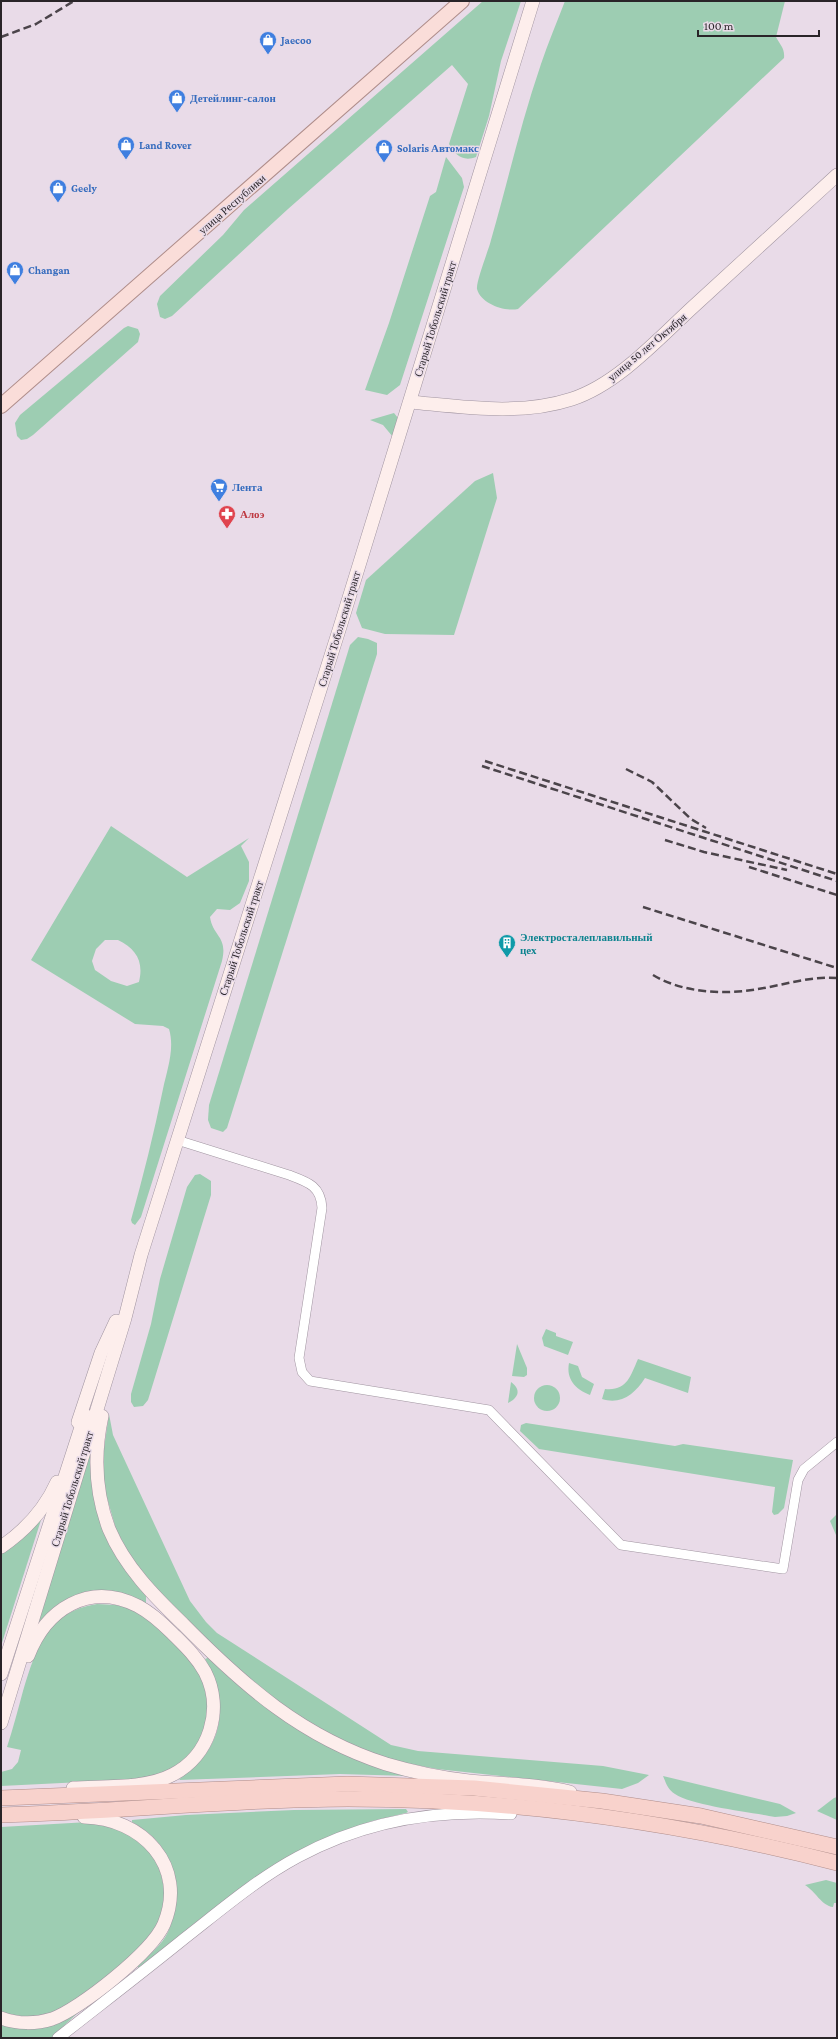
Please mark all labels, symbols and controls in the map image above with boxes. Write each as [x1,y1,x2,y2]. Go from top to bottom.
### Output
scale bar [698,12,819,38]
text: 100 m [704,19,734,33]
shop icon: Jaecoo [258,30,278,55]
place label: Jaecoo [280,34,312,46]
shop icon: Детейлинг-салон [167,88,187,113]
place label: Детейлинг-салон [190,92,277,104]
shop icon: Land Rover [116,135,136,160]
shop icon: Solaris Автомакс [374,138,394,163]
place label: Land Rover [139,139,192,151]
place label: Solaris Автомакс [397,142,479,154]
street label: улица Республики [196,172,268,236]
shop icon: Geely [48,178,68,203]
place label: Geely [71,182,98,194]
shop icon: Changan [5,260,25,285]
street label: Старый Тобольский тракт [412,260,458,378]
place label: Changan [28,264,71,276]
street label: улица 50 лет Октября [605,311,689,383]
supermarket icon: Лента [209,477,229,502]
place label: Лента [232,481,263,493]
pharmacy icon: Алоэ [217,504,237,529]
place label: Алоэ [240,508,265,520]
street label: Старый Тобольский тракт [316,570,362,688]
street label: Старый Тобольский тракт [217,879,265,997]
place label: Электросталеплавильный цех [520,931,653,956]
building icon: Электросталеплавильный цех [497,933,517,958]
street label: Старый Тобольский тракт [49,1430,95,1548]

